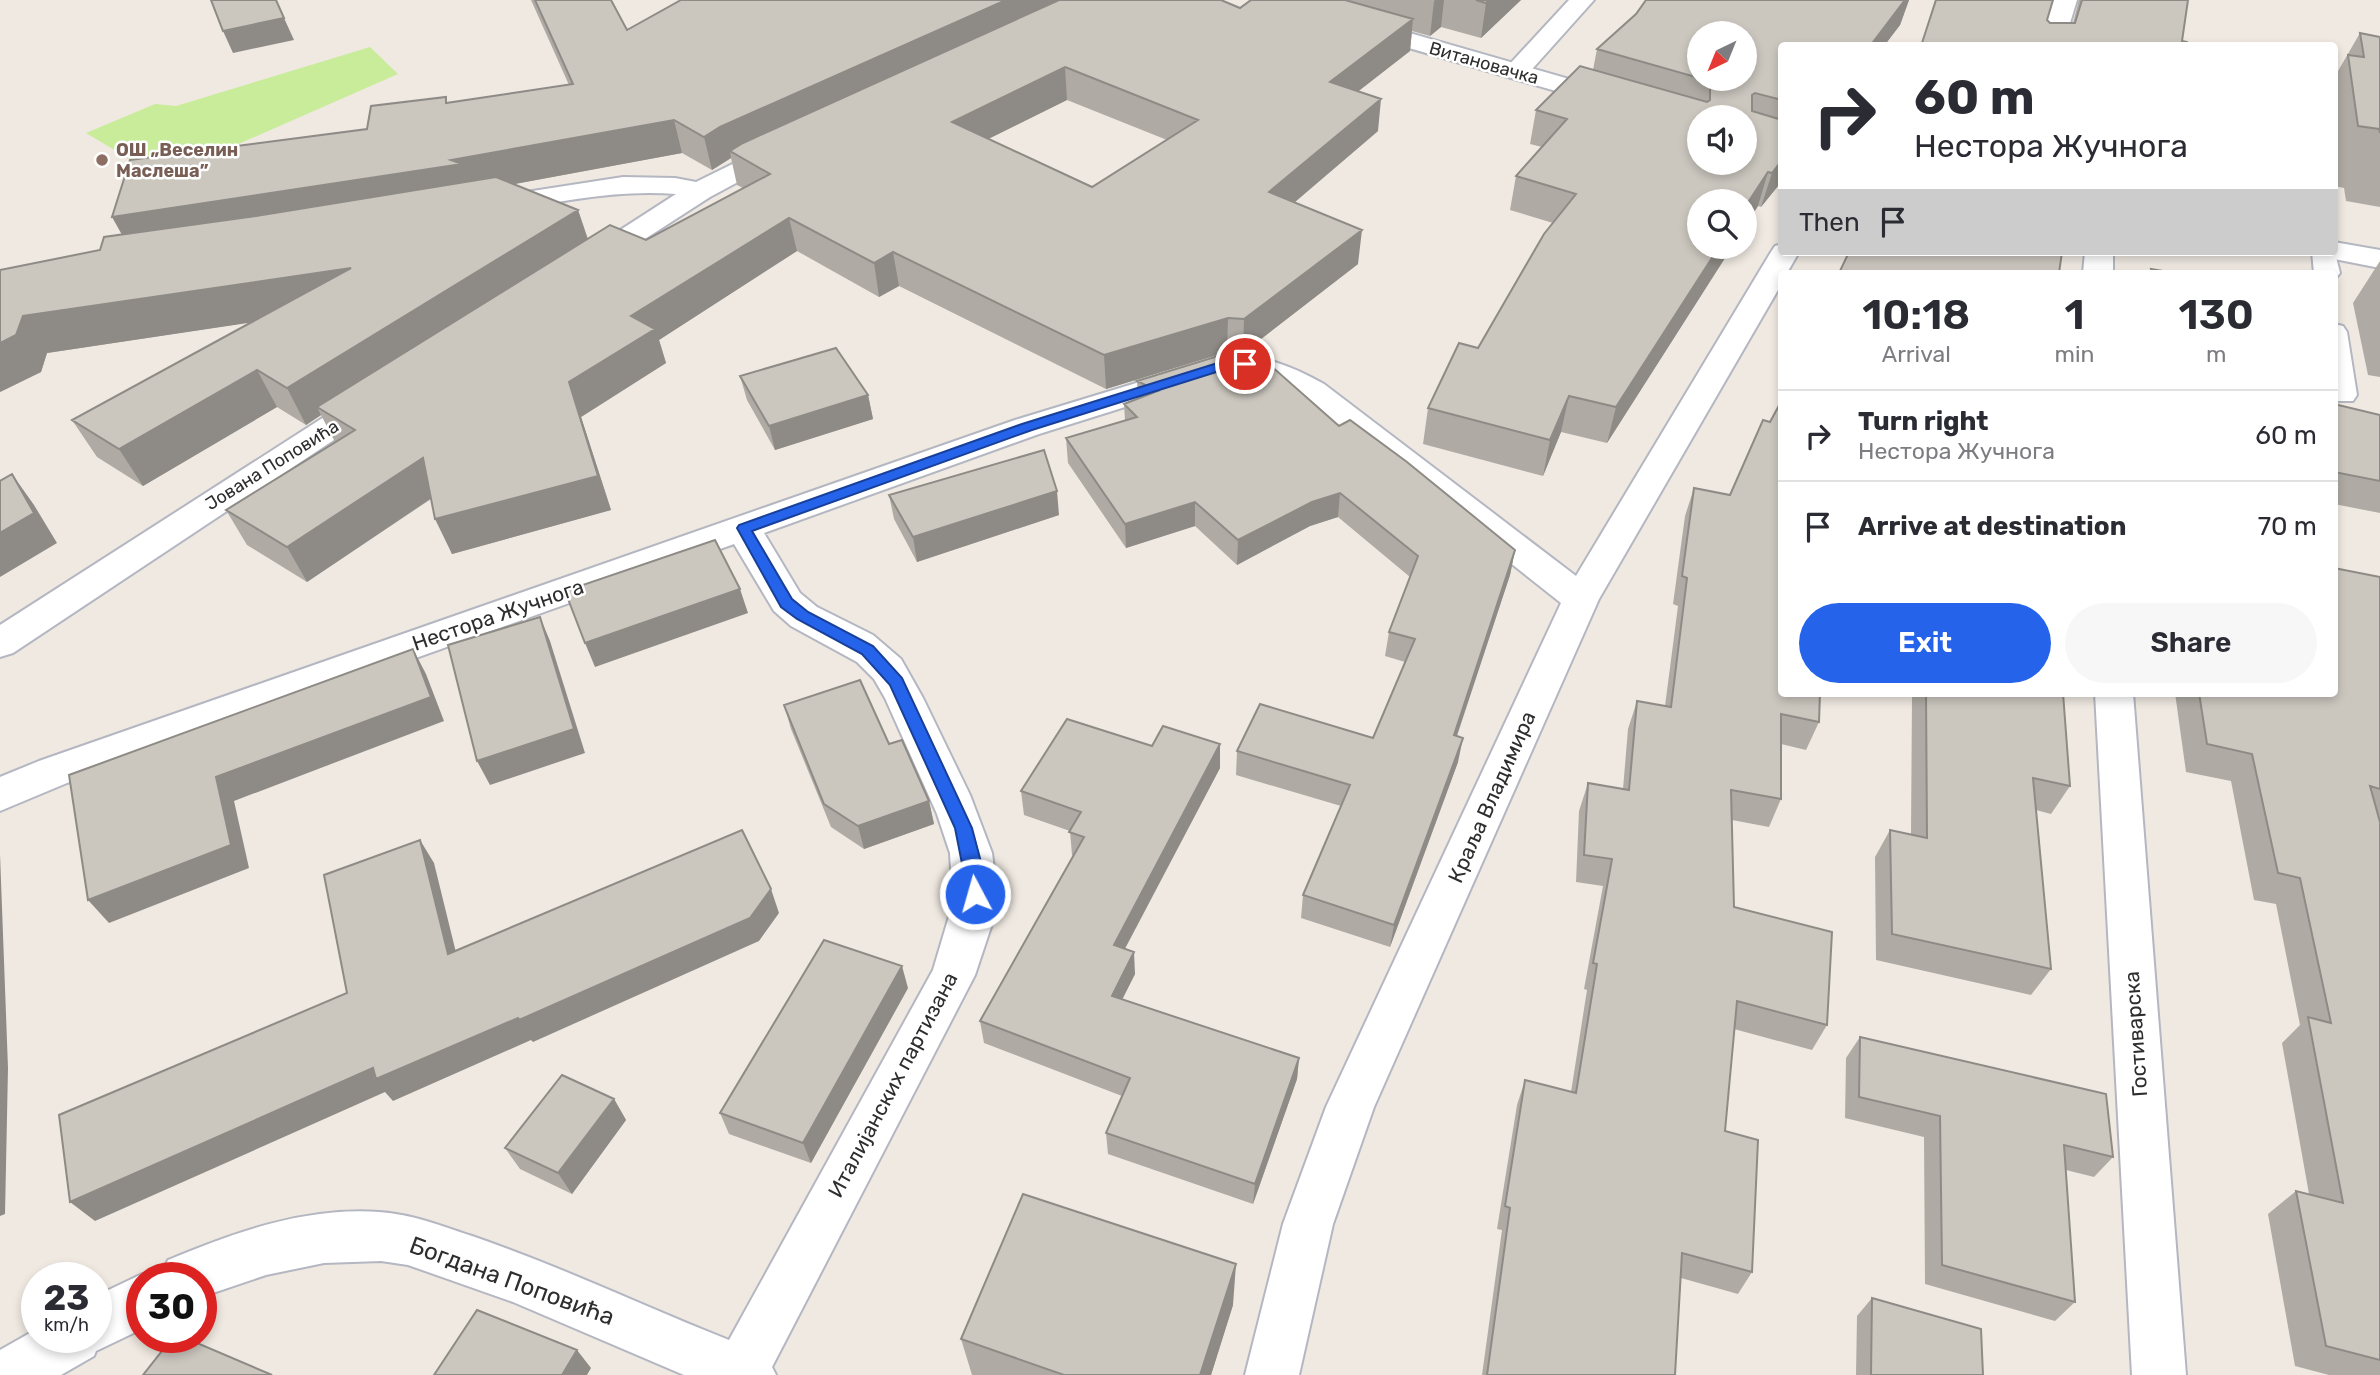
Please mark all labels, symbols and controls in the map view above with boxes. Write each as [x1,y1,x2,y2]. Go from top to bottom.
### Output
north arrow [1687,21,1757,91]
map controls [1687,21,1757,259]
street label: Витановачка [1427,37,1541,89]
text: 60 m [1914,68,2035,126]
icon: right [1799,70,1890,161]
button: sound [1687,105,1757,175]
text: Нестора Жучнога [1914,127,2188,165]
place label: ОШ „Веселин Маслеша” [116,139,238,182]
marker: ОШ „Веселин Маслеша” [94,152,110,168]
button: search [1687,189,1757,259]
icon: arrive [1874,203,1912,241]
text: Then [1799,207,1860,238]
text: 10:18 [1862,290,1970,340]
text: 1 [2064,290,2085,340]
text: 130 [2179,290,2254,340]
pin [1215,334,1275,394]
text: Arrival [1882,340,1951,368]
text: min [2054,340,2094,368]
text: m [2206,340,2226,368]
icon: arrive [1226,345,1264,383]
text: Turn right [1858,406,1988,437]
street label: Јована Поповића [201,415,343,515]
icon: right [1799,417,1837,455]
text: 60 m [2255,420,2317,451]
text: Нестора Жучнога [1858,437,2055,465]
icon: arrive [1799,508,1837,546]
text: Arrive at destination [1858,511,2126,542]
text: 70 m [2258,511,2317,542]
street label: Нестора Жучнога [409,573,587,656]
button: Exit [1799,603,2051,683]
button: Share [2065,603,2317,683]
street label: Краља Владимира [1442,707,1541,886]
position arrow [938,857,1012,931]
street label: Италијанских партизана [822,968,963,1202]
street label: Гостиварска [2119,970,2152,1098]
street label: Богдана Поповића [406,1231,618,1331]
speed limit sign: 30 [126,1262,217,1353]
text: 23 [44,1277,89,1319]
text: km/h [44,1314,89,1336]

